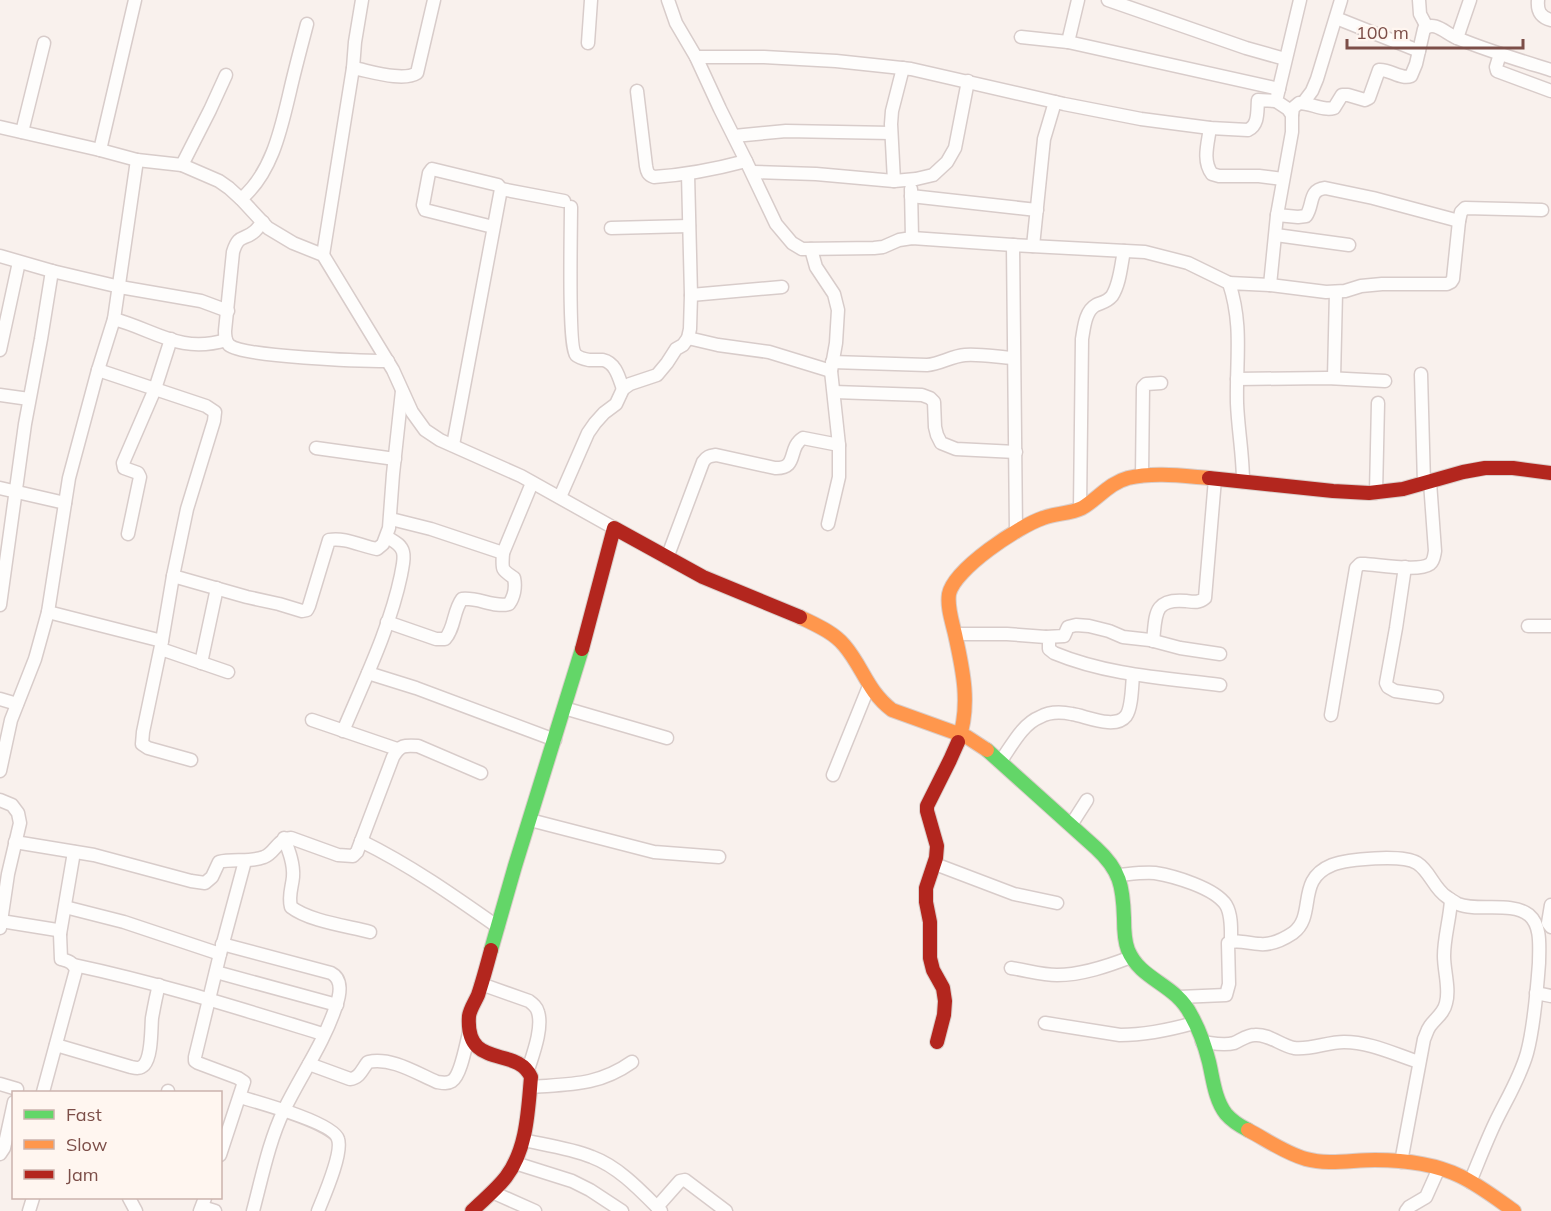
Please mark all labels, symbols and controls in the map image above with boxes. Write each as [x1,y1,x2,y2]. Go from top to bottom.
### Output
scale bar [1347,12,1522,50]
text: 100 m [1356,21,1409,44]
legend [12,1091,222,1199]
text: Fast [66,1103,102,1126]
text: Slow [66,1133,108,1156]
text: Jam [66,1163,99,1186]

